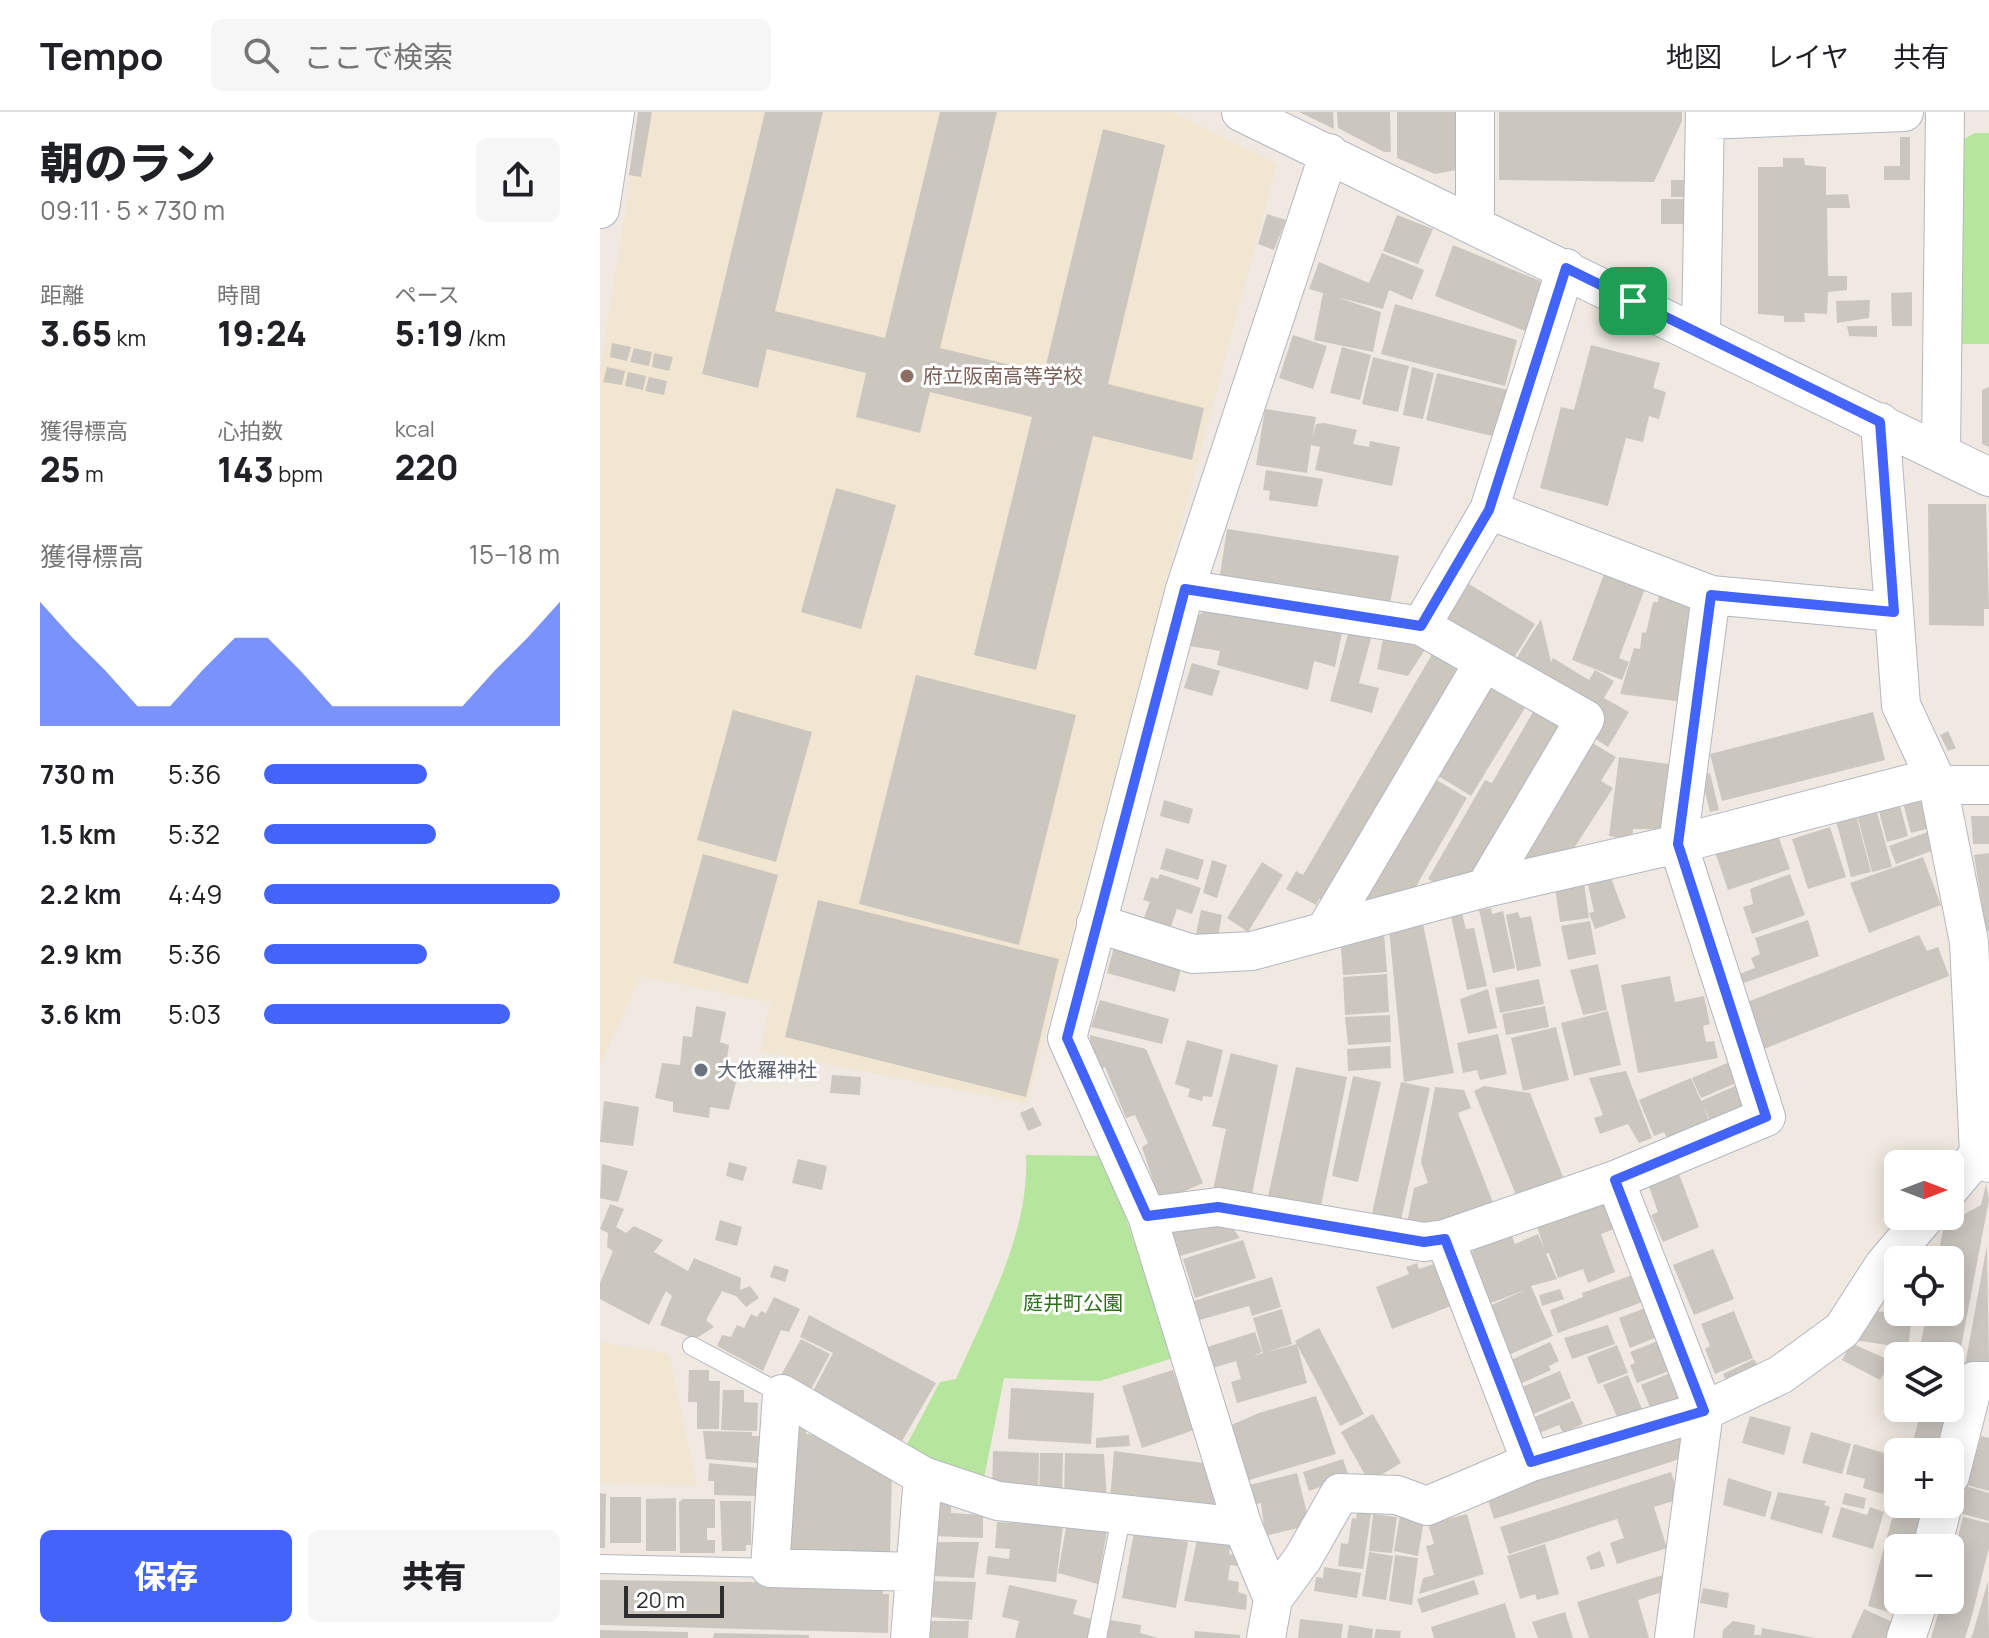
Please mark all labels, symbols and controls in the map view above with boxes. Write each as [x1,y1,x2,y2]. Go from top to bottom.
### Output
search box [211,19,771,91]
text: Tempo [40,29,163,81]
icon: search [239,33,283,77]
text: ここで検索 [303,36,453,77]
text: 地図 [1666,37,1722,75]
text: レイヤ [1766,37,1849,75]
text: 共有 [1893,37,1949,75]
text: 朝のラン [40,132,216,192]
button: share [476,138,560,222]
text: 09:11 · 5 × 730 m [40,192,225,228]
pin [1599,267,1667,335]
icon: arrive [1611,279,1655,323]
text: 距離 [40,280,84,310]
text: 時間 [217,280,261,310]
text: ペース [395,280,460,310]
text: 3.65 [40,310,112,356]
text: 19:24 [217,310,307,356]
text: 5:19 [395,310,463,356]
text: km [112,323,146,353]
text: /km [463,323,506,353]
place label: 府立阪南高等学校 [923,362,1083,389]
marker: 府立阪南高等学校 [898,367,916,385]
text: kcal [395,414,435,444]
text: 獲得標高 [40,416,128,446]
text: 心拍数 [217,416,283,446]
text: 220 [395,444,459,490]
text: 25 [40,446,81,492]
text: 143 [217,446,274,492]
text: m [81,459,104,489]
text: bpm [274,459,323,489]
text: 15–18 m [469,536,560,572]
text: 獲得標高 [40,538,144,574]
text: 730 m [40,756,115,792]
text: 5:36 [168,756,221,792]
text: 1.5 km [40,816,116,852]
text: 5:32 [168,816,220,852]
text: 2.2 km [40,876,121,912]
text: 4:49 [168,876,222,912]
text: 2.9 km [40,936,122,972]
text: 5:36 [168,936,221,972]
text: 3.6 km [40,996,122,1032]
text: 5:03 [168,996,221,1032]
place label: 大依羅神社 [717,1056,817,1083]
marker: 大依羅神社 [692,1061,710,1079]
north arrow [1884,1150,1964,1230]
map controls [1884,1150,1964,1614]
button: locate [1884,1246,1964,1326]
park label: 庭井町公園 [1023,1289,1123,1316]
button: layers [1884,1342,1964,1422]
button: + [1884,1438,1964,1518]
button: 保存 [40,1530,292,1622]
button: 共有 [308,1530,560,1622]
button: − [1884,1534,1964,1614]
scale bar [624,1582,724,1618]
text: 20 m [636,1585,685,1615]

